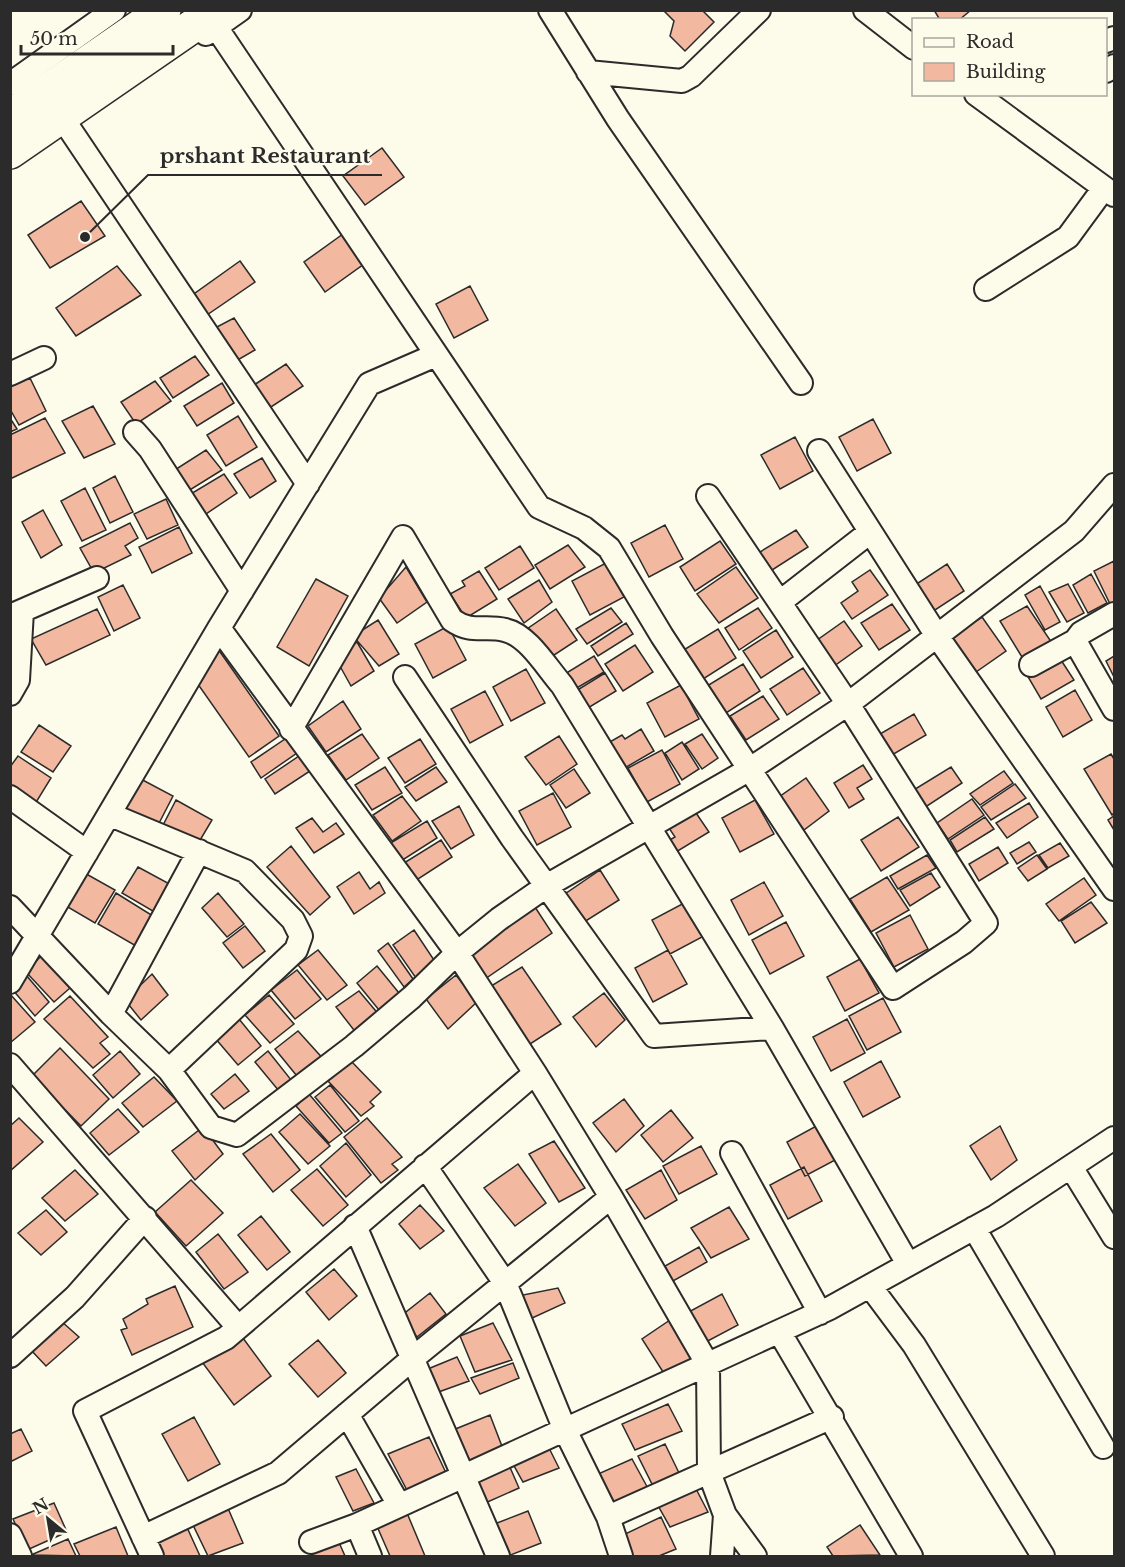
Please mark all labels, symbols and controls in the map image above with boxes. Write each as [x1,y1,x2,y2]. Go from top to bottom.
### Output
scale bar [21,18,172,56]
legend [912,18,1107,96]
text: 50 m [30,28,78,50]
text: Road [966,31,1014,53]
text: Building [966,61,1045,83]
callout: prshant Restaurant [148,136,382,175]
text: prshant Restaurant [160,143,370,169]
north arrow [18,1489,78,1549]
text: N [29,1494,52,1518]

